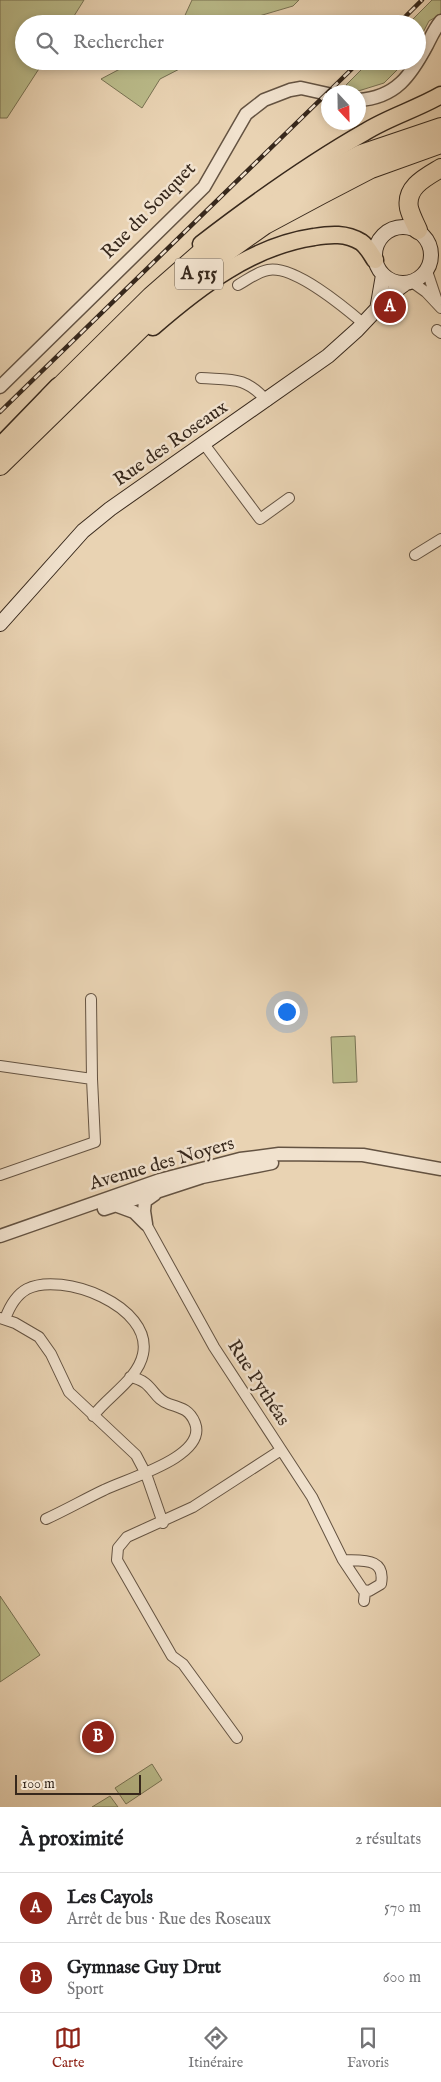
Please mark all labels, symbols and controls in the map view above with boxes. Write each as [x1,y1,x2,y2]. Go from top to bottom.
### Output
search box [15,15,426,70]
icon: search [33,29,61,57]
text: Rechercher [73,31,164,55]
north arrow [321,85,366,130]
street label: Rue du Souquet [97,157,202,264]
road number: A 515 [175,258,223,290]
pin: A [374,288,406,326]
street label: Rue des Roseaux [109,396,233,492]
your location [274,999,300,1025]
street label: Avenue des Noyers [86,1132,237,1196]
street label: Rue Pythéas [221,1335,295,1431]
pin: B [82,1718,114,1756]
scale bar [15,1772,141,1795]
text: 100 m [22,1775,55,1793]
text: À proximité [20,1826,123,1853]
text: 2 résultats [355,1830,421,1850]
text: Les Cayols [67,1886,153,1910]
text: A [31,1898,41,1918]
text: 570 m [384,1898,421,1918]
text: Arrêt de bus · Rue des Roseaux [67,1910,271,1930]
text: Gymnase Guy Drut [67,1956,221,1980]
text: B [31,1968,41,1988]
text: 600 m [383,1968,421,1988]
text: Sport [67,1980,104,2000]
tab: Carte [52,2024,84,2072]
tab: Itinéraire [188,2024,243,2072]
tab: Favoris [347,2024,389,2072]

